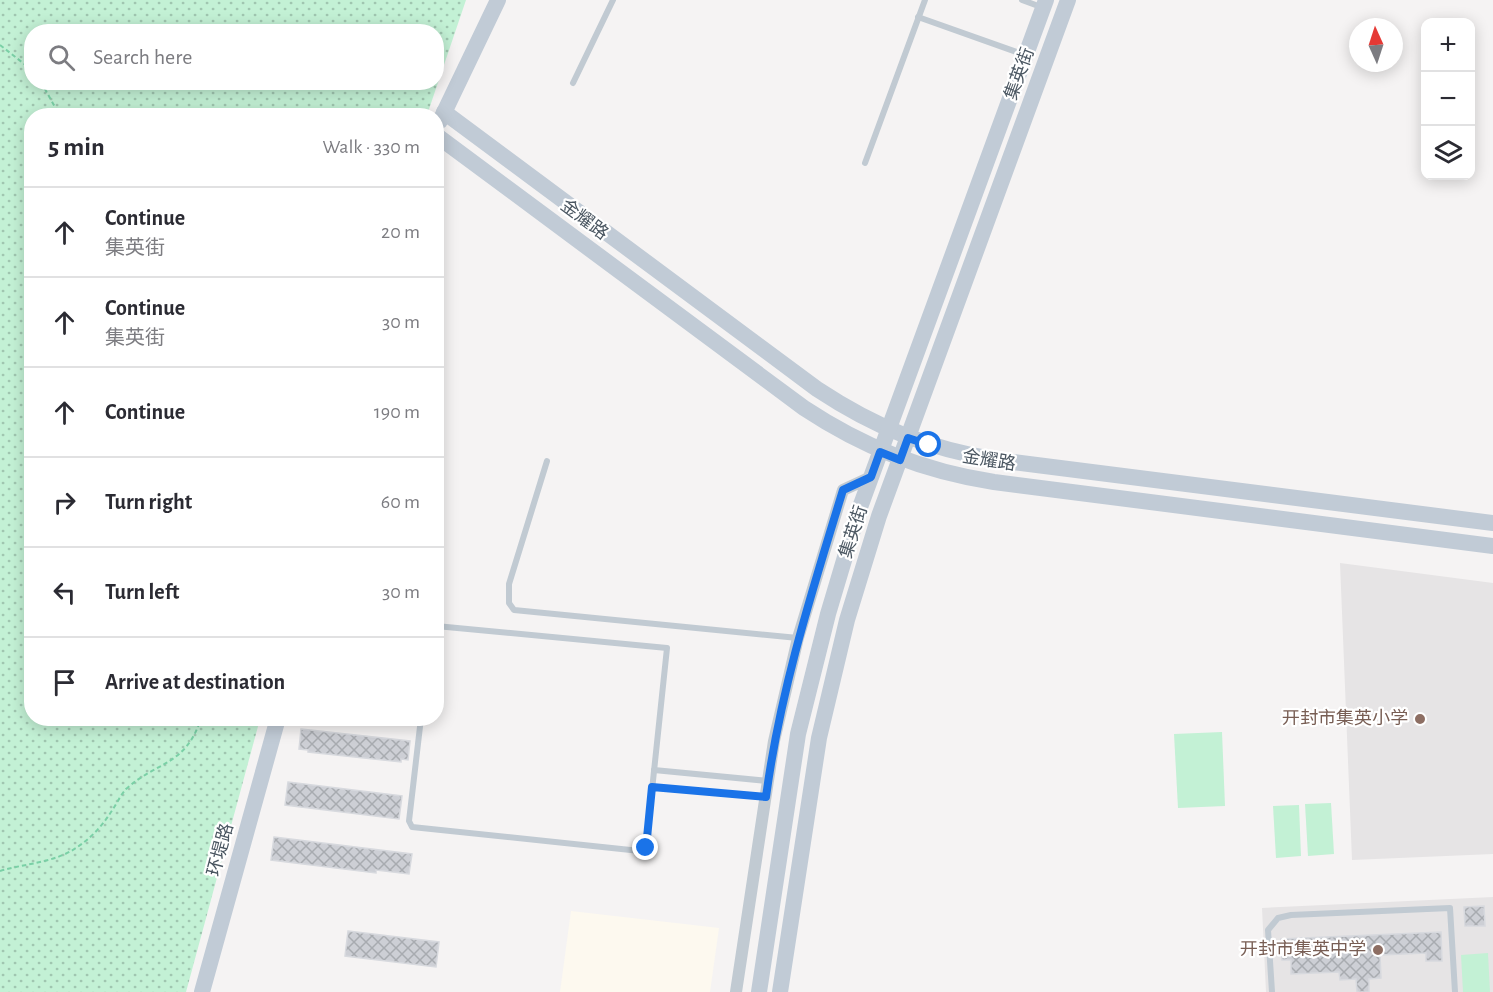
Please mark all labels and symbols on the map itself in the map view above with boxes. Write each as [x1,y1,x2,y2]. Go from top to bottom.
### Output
north arrow [1349,18,1403,72]
street label: 集英街 [1000,45,1038,102]
street label: 金耀路 [557,195,612,243]
route start [915,431,941,457]
street label: 金耀路 [961,446,1017,474]
street label: 集英街 [835,503,871,560]
place label: 开封市集英小学 [1282,708,1408,728]
marker: 开封市集英小学 [1413,712,1427,726]
street label: 环堤路 [203,821,237,878]
route end [632,834,658,860]
place label: 开封市集英中学 [1240,939,1366,959]
marker: 开封市集英中学 [1371,943,1385,957]

